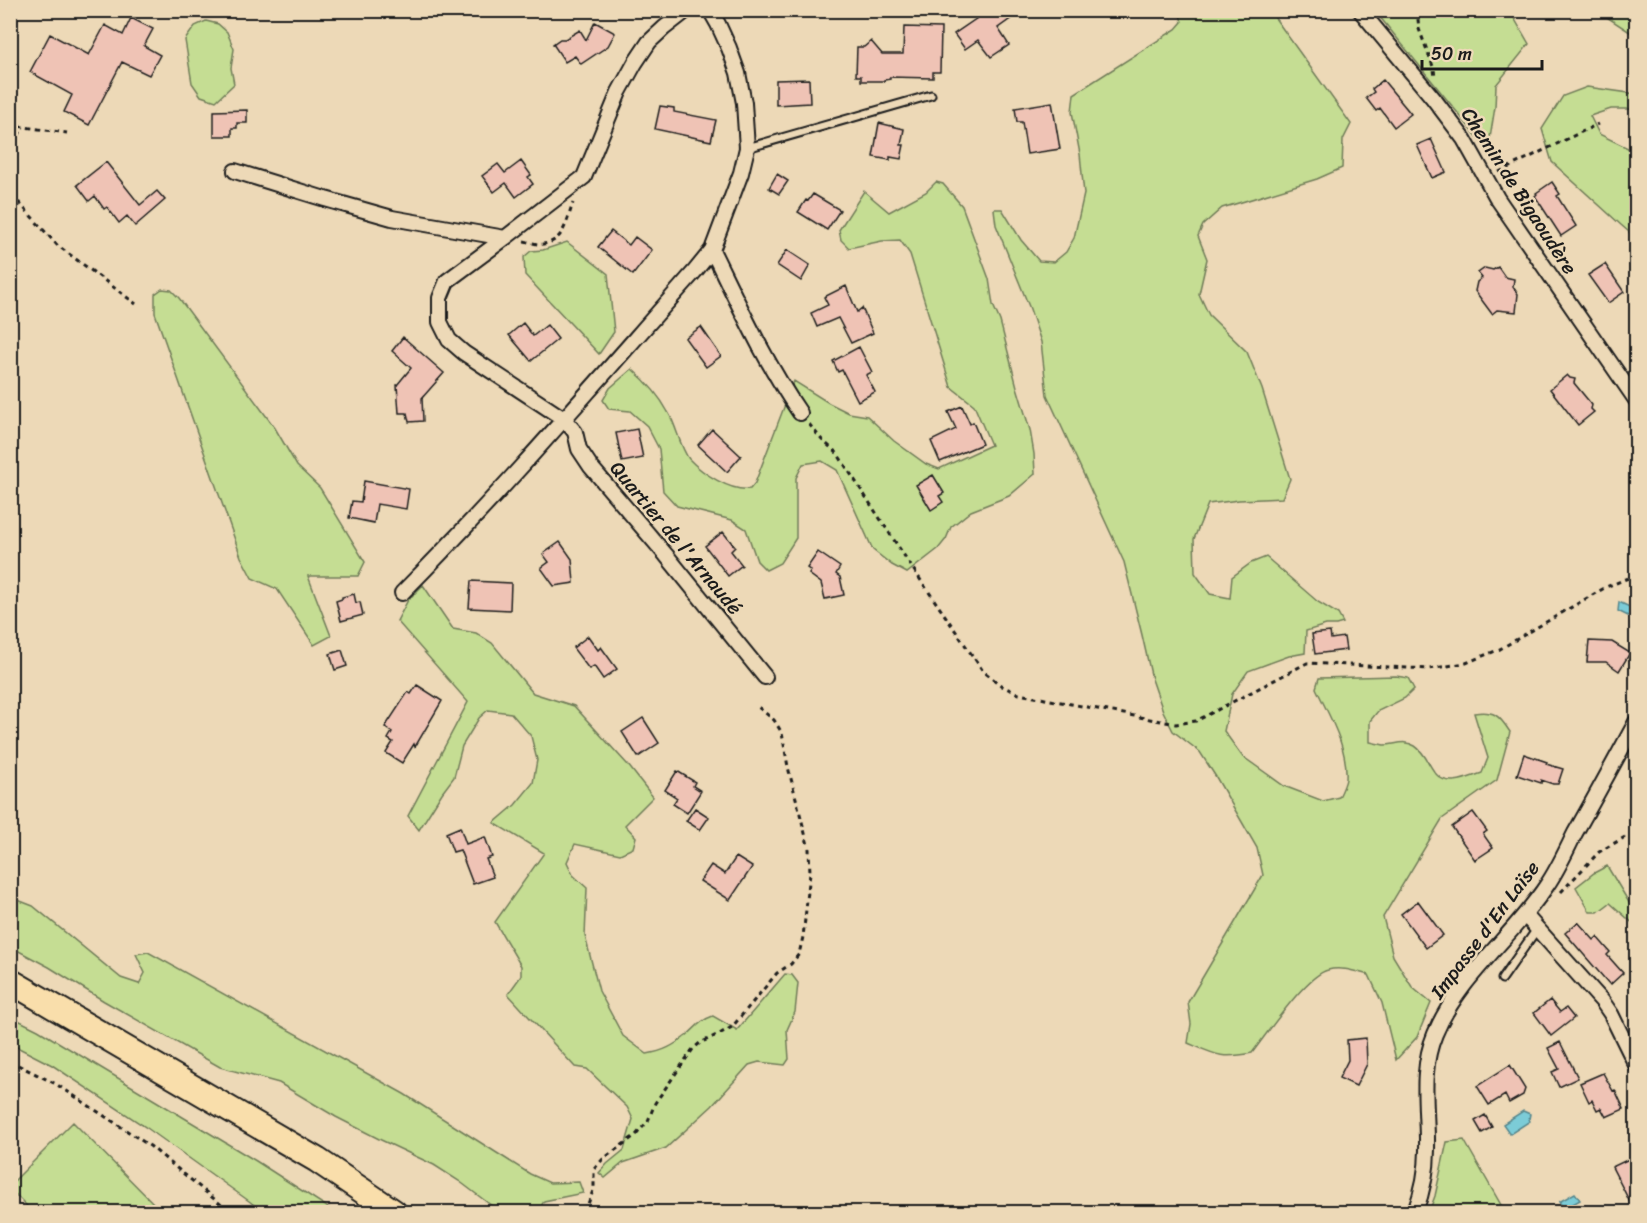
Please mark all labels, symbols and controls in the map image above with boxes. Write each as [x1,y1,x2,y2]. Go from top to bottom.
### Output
scale bar [1422,33,1542,71]
text: 50 m [1431,38,1472,70]
street label: Chemin de Bigaoudère [1452,100,1586,282]
street label: Quartier de l'Arnaudé [601,453,751,623]
street label: Impasse d'En Laïse [1420,853,1549,1008]

